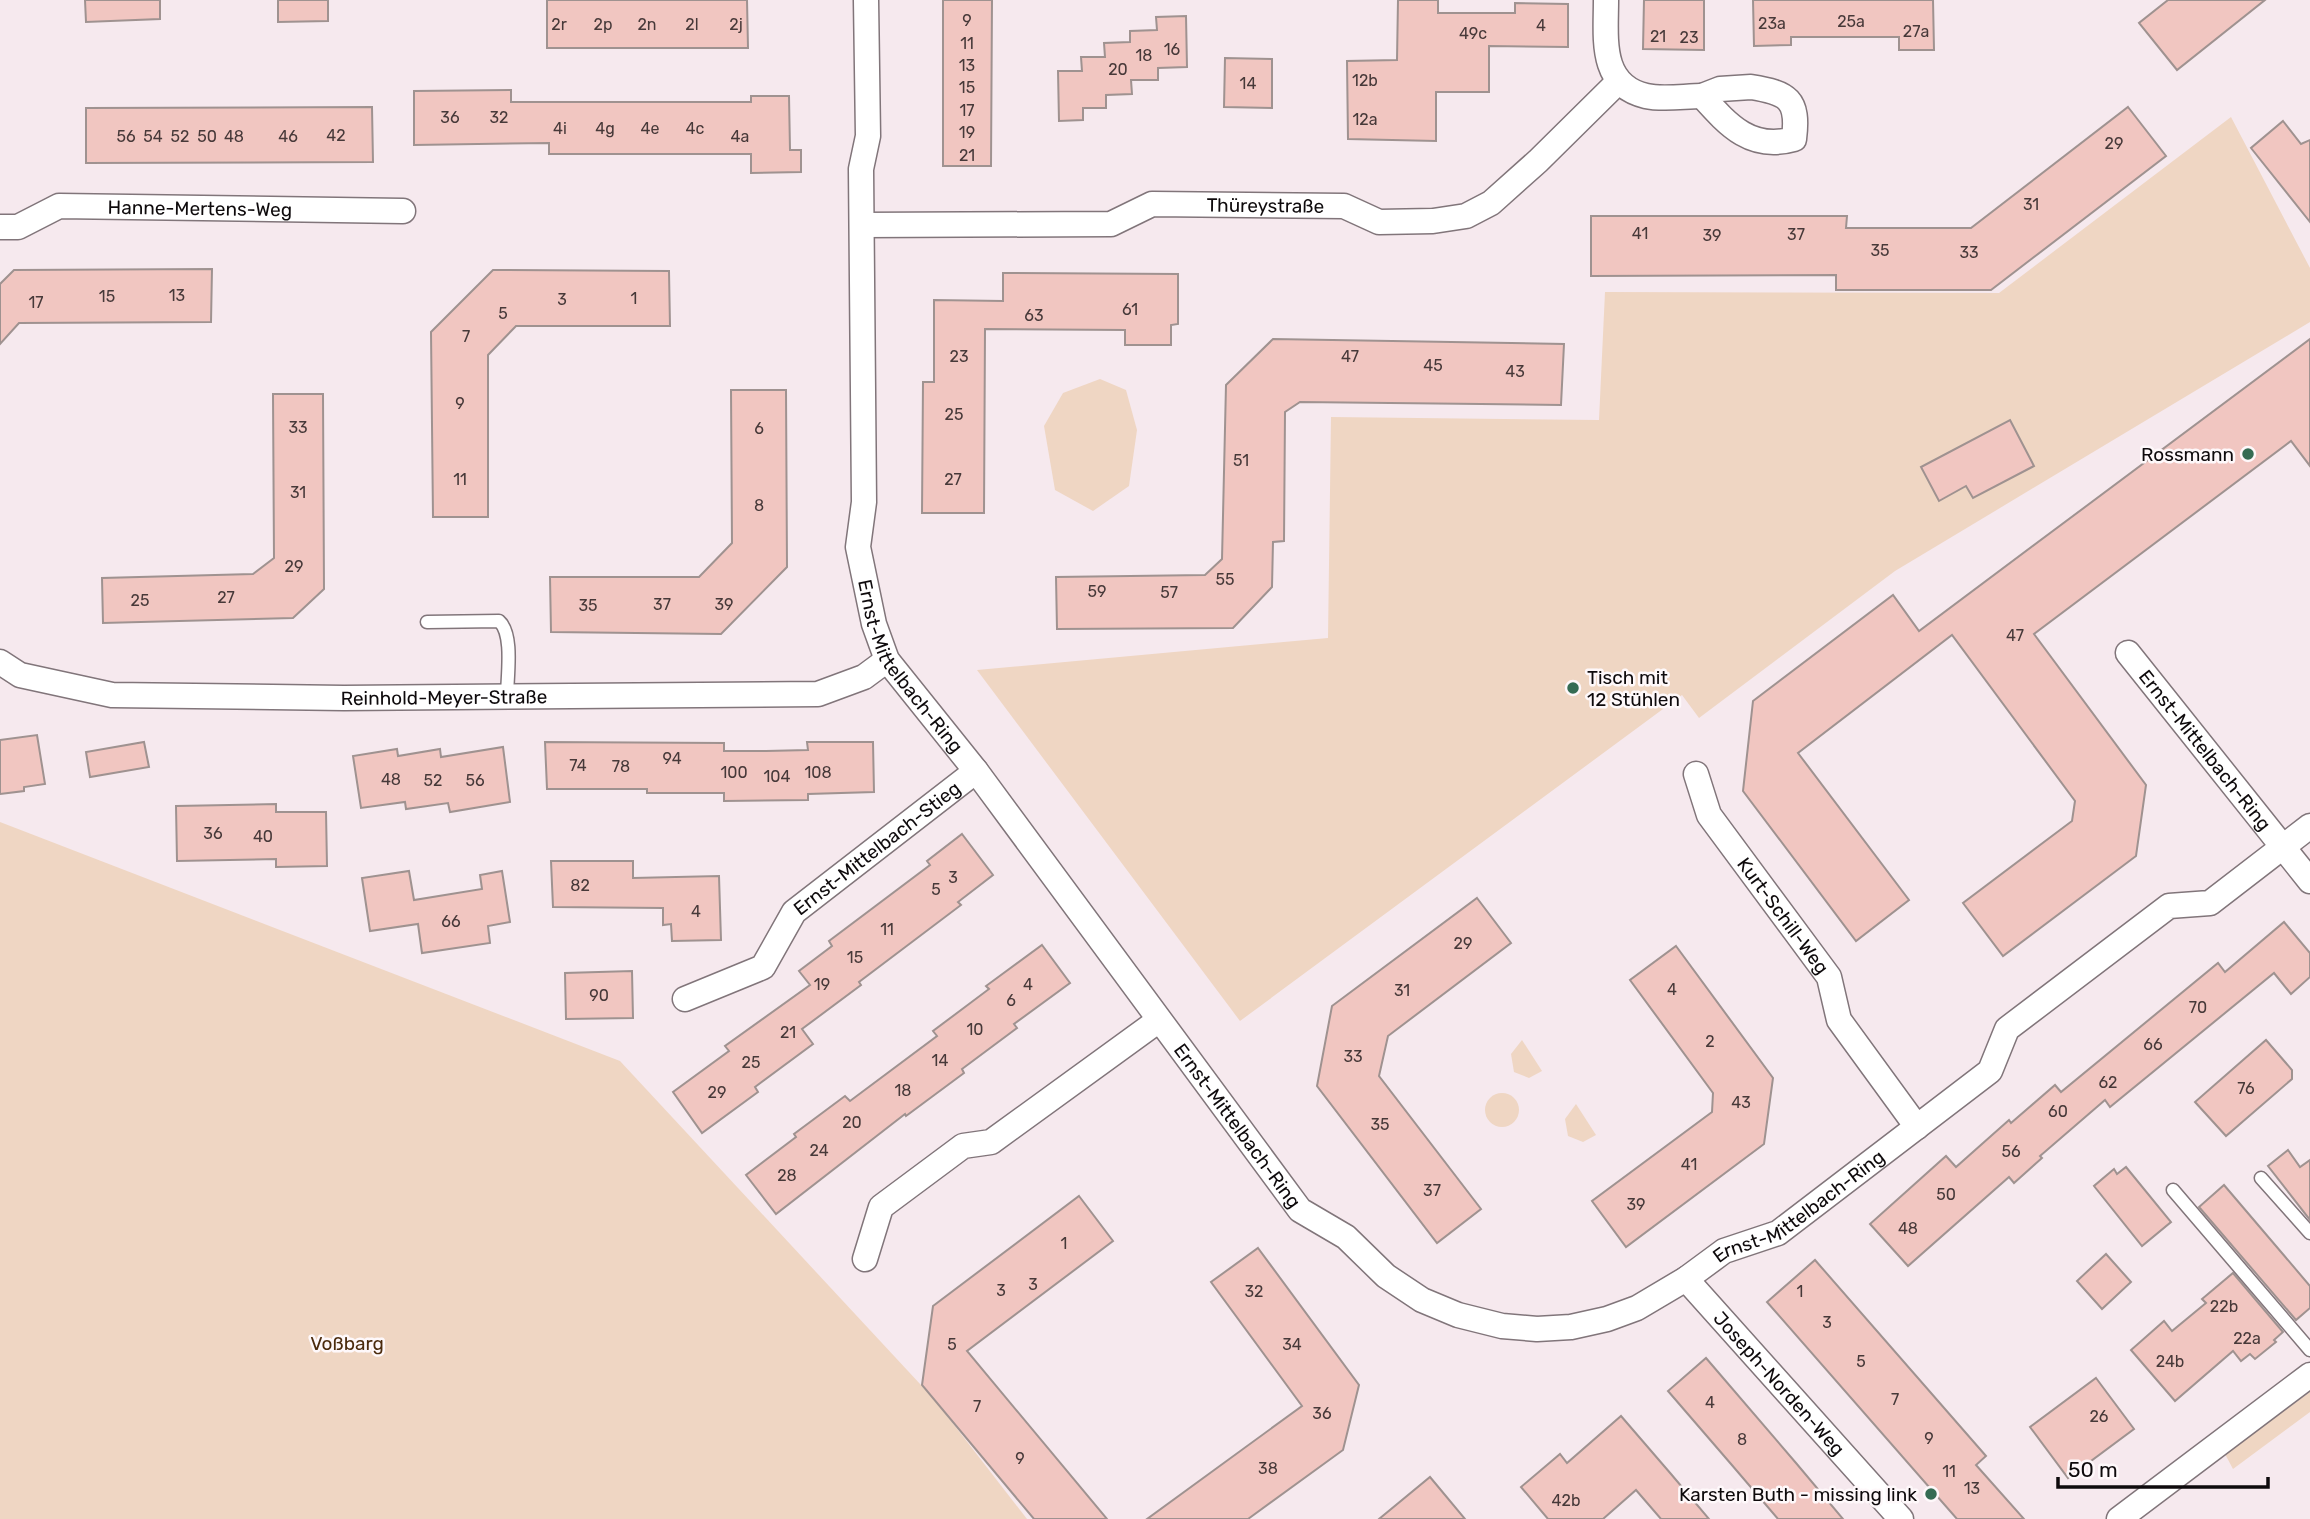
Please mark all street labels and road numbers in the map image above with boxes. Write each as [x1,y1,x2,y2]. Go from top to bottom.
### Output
street label: Thüreystraße [1206,193,1324,217]
street label: Hanne-Mertens-Weg [107,195,292,221]
street label: Ernst-Mittelbach-Ring [854,577,968,757]
street label: Ernst-Mittelbach-Ring [2134,665,2276,835]
street label: Reinhold-Meyer-Straße [340,685,547,710]
street label: Ernst-Mittelbach-Stieg [789,776,965,920]
street label: Kurt-Schill-Weg [1733,853,1834,978]
street label: Ernst-Mittelbach-Ring [1169,1039,1306,1212]
street label: Ernst-Mittelbach-Ring [1708,1145,1889,1267]
street label: Joseph-Norden-Weg [1709,1307,1850,1460]

